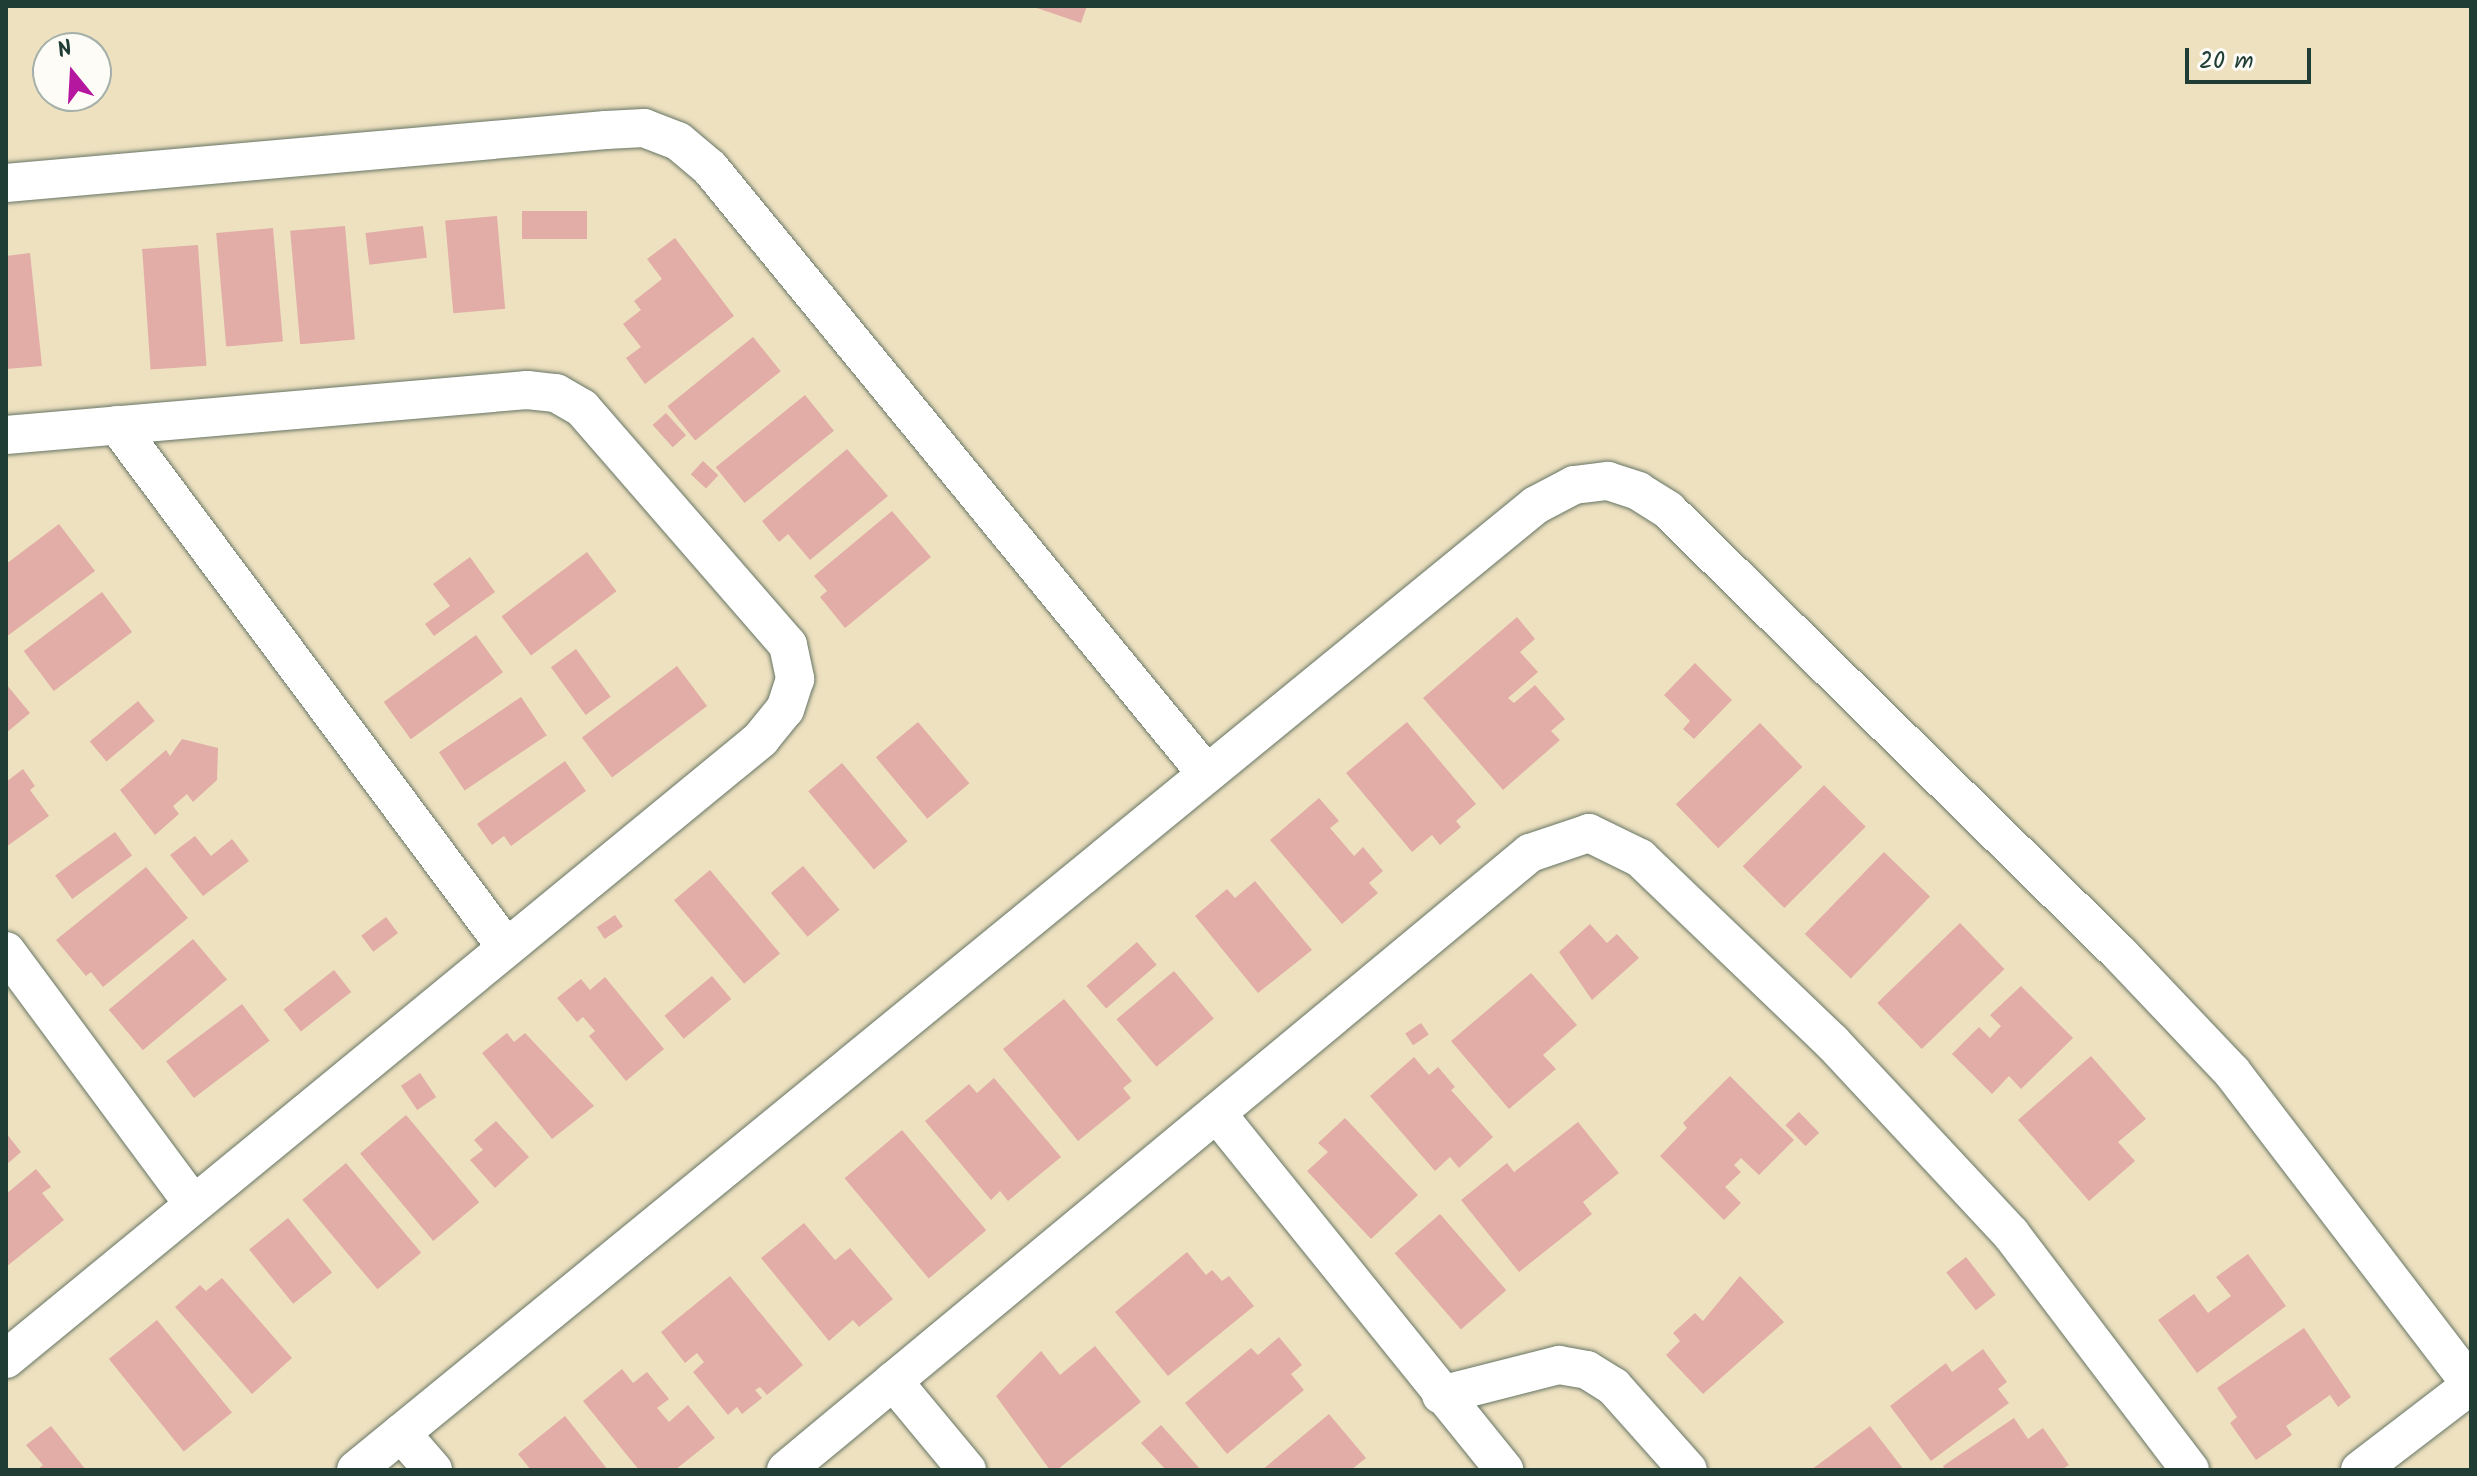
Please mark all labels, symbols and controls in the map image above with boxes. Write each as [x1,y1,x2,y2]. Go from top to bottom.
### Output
north arrow [32,32,112,112]
text: N [53,32,77,69]
scale bar [2189,32,2315,82]
text: 20 m [2199,42,2254,81]

